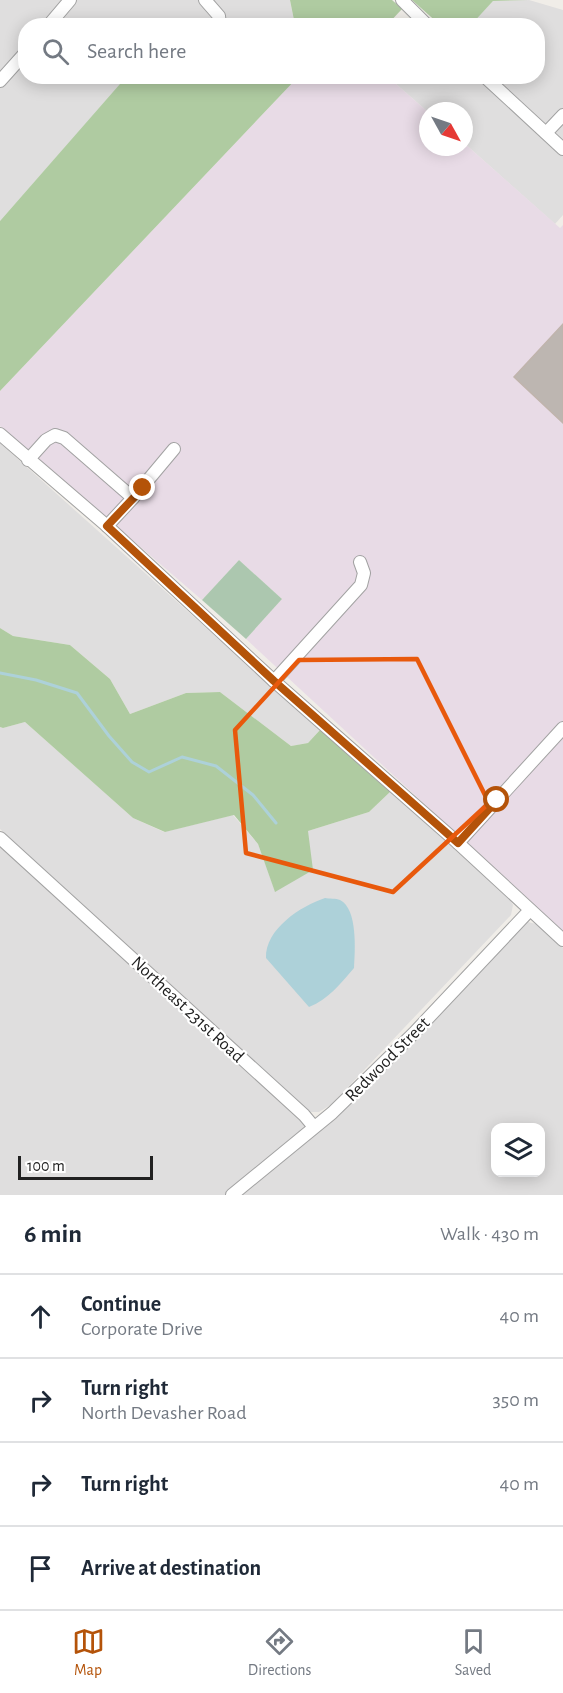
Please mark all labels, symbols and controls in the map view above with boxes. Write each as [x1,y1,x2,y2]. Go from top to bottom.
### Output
search box [18,18,545,84]
icon: search [39,35,72,68]
text: Search here [87,40,186,62]
north arrow [419,102,473,156]
route end [129,474,155,500]
route start [483,786,509,812]
street label: Northeast 231st Road [128,953,247,1066]
street label: Redwood Street [342,1014,434,1105]
map controls [491,1123,545,1177]
button: layers [491,1123,545,1177]
scale bar [18,1153,153,1180]
text: 100 m [27,1158,65,1174]
text: 6 min [24,1221,82,1247]
text: Walk · 430 m [440,1224,539,1244]
text: Continue [81,1293,161,1315]
icon: ahead [24,1300,57,1333]
text: 40 m [500,1306,539,1326]
text: Corporate Drive [81,1319,203,1339]
text: Turn right [81,1377,168,1399]
icon: right [24,1384,57,1417]
text: 350 m [493,1390,539,1410]
text: North Devasher Road [81,1403,247,1423]
icon: right [24,1468,57,1501]
text: Turn right [81,1473,168,1495]
text: 40 m [500,1474,539,1494]
icon: arrive [24,1552,57,1585]
text: Arrive at destination [81,1557,261,1579]
tab: Map [72,1625,105,1680]
tab: Directions [248,1625,312,1680]
tab: Saved [455,1625,491,1680]

